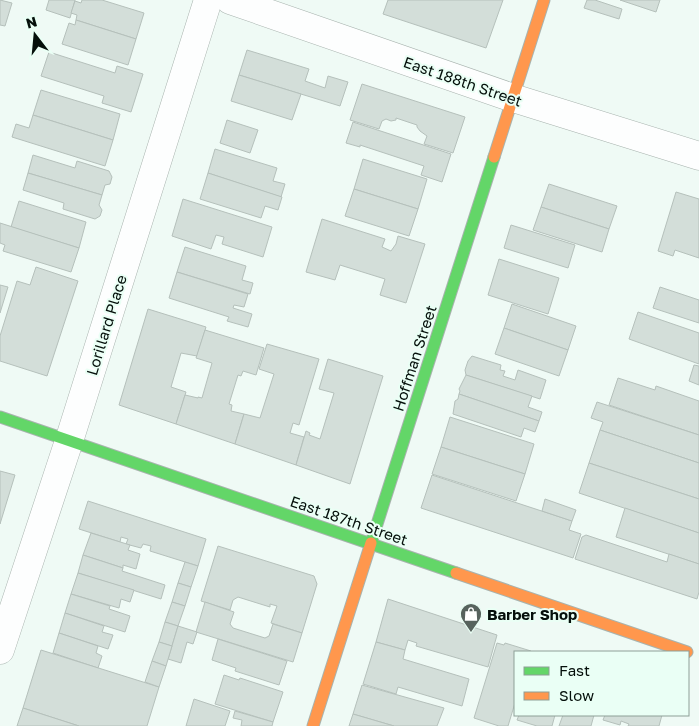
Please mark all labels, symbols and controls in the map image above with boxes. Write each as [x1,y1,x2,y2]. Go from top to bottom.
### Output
north arrow [10,10,60,60]
text: N [24,12,39,32]
street label: East 188th Street [401,52,525,110]
street label: Lorillard Place [82,272,130,377]
street label: Hoffman Street [388,303,440,413]
street label: East 187th Street [288,491,410,549]
shop icon: Barber Shop [459,602,483,633]
place label: Barber Shop [487,605,577,623]
legend [514,651,689,716]
text: Fast [559,661,590,679]
text: Slow [559,686,594,704]

